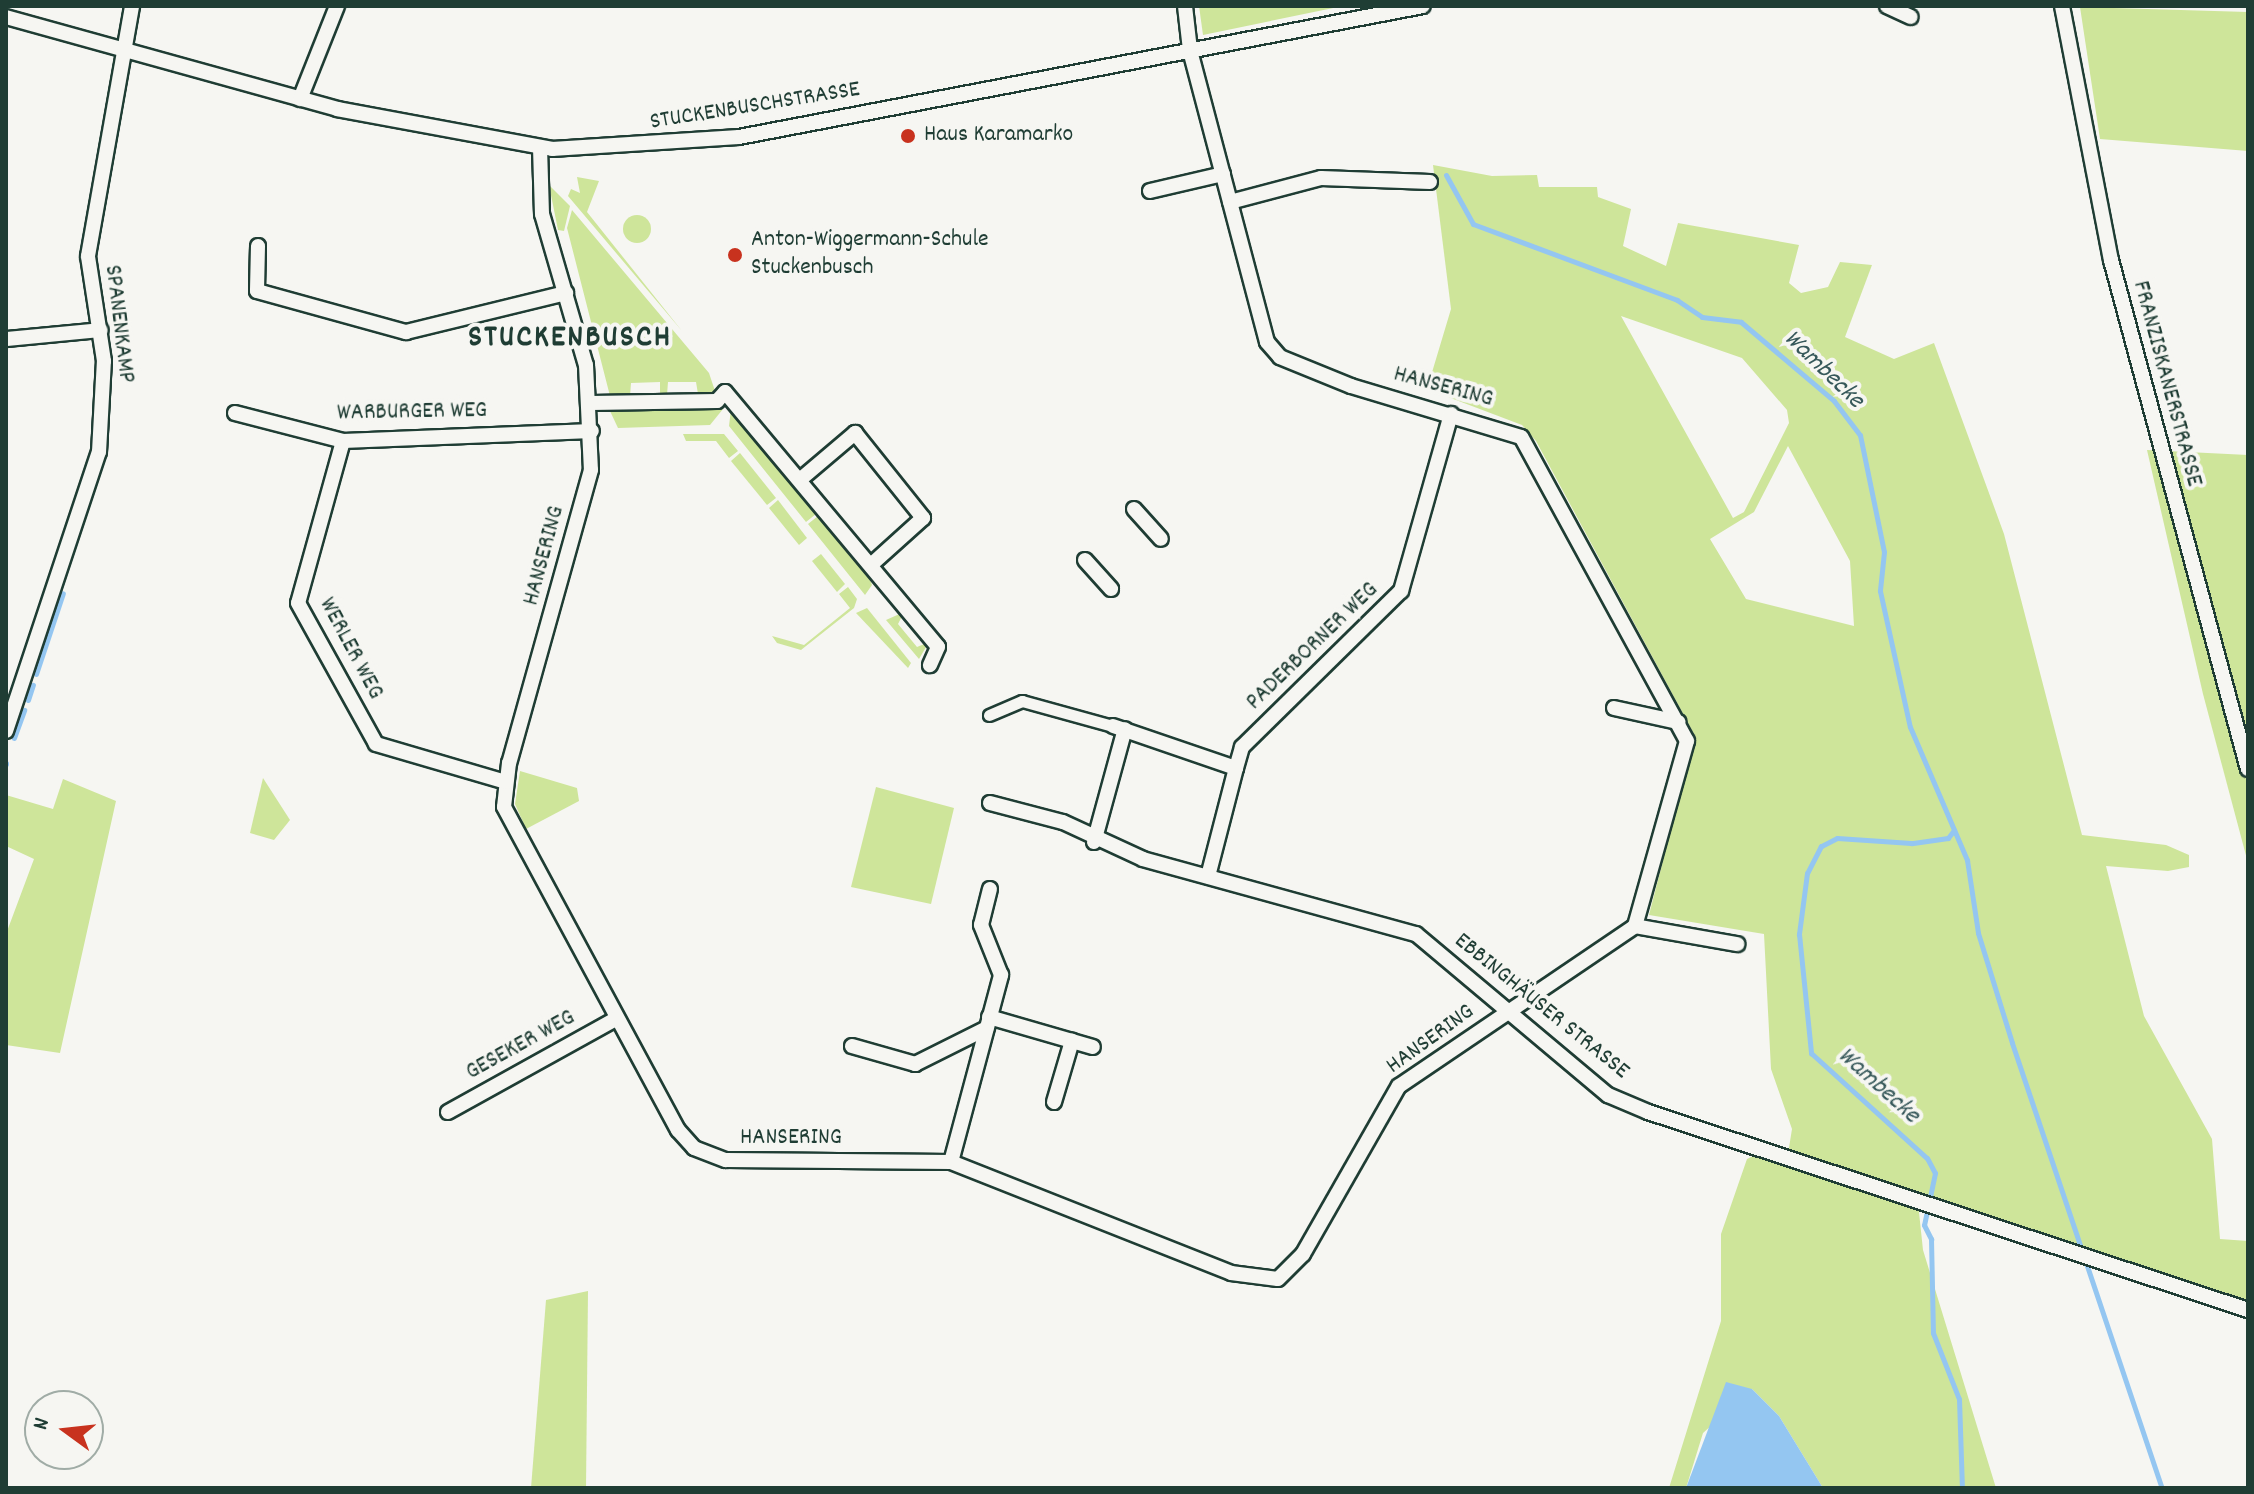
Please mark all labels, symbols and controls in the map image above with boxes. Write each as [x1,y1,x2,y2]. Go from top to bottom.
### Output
street label: STUCKENBUSCHSTRASSE [648,76,862,138]
place label: Haus Karamarko [924,122,1073,150]
marker: Haus Karamarko [899,127,917,145]
place label: Anton-Wiggermann-Schule Stuckenbusch [751,227,989,283]
marker: Anton-Wiggermann-Schule Stuckenbusch [726,246,744,264]
street label: SPANENKAMP [96,264,140,384]
street label: FRANZISKANERSTRASSE [2125,278,2207,490]
district label: STUCKENBUSCH [468,320,672,358]
water label: Wambecke [1776,324,1870,416]
street label: HANSERING [1390,361,1496,415]
street label: WARBURGER WEG [337,397,487,429]
street label: HANSERING [518,503,572,609]
street label: PADERBORNER WEG [1241,577,1385,717]
street label: WERLER WEG [311,593,389,705]
street label: EBBINGHÄUSER STRASSE [1448,928,1634,1086]
street label: HANSERING [1381,998,1481,1082]
street label: GESEKER WEG [461,1004,581,1088]
water label: Wambecke [1830,1041,1926,1131]
street label: HANSERING [740,1125,842,1153]
north arrow [24,1390,104,1470]
text: N [26,1415,59,1433]

